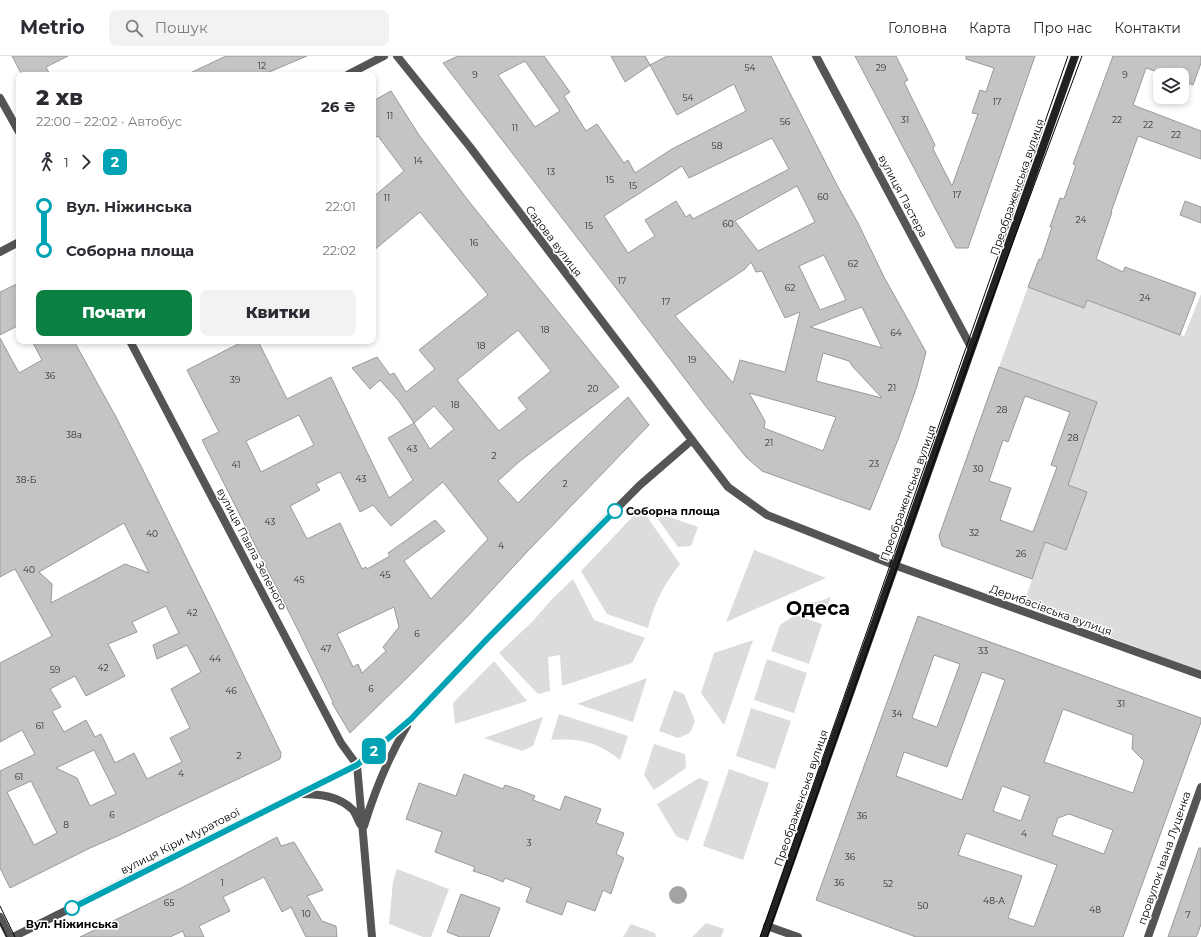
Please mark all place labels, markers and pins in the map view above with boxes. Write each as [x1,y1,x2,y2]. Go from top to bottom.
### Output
marker: Соборна площа [607,503,623,519]
place label: Соборна площа [626,504,720,518]
marker: Вул. Ніжинська [64,900,80,916]
place label: Вул. Ніжинська [26,917,118,931]

